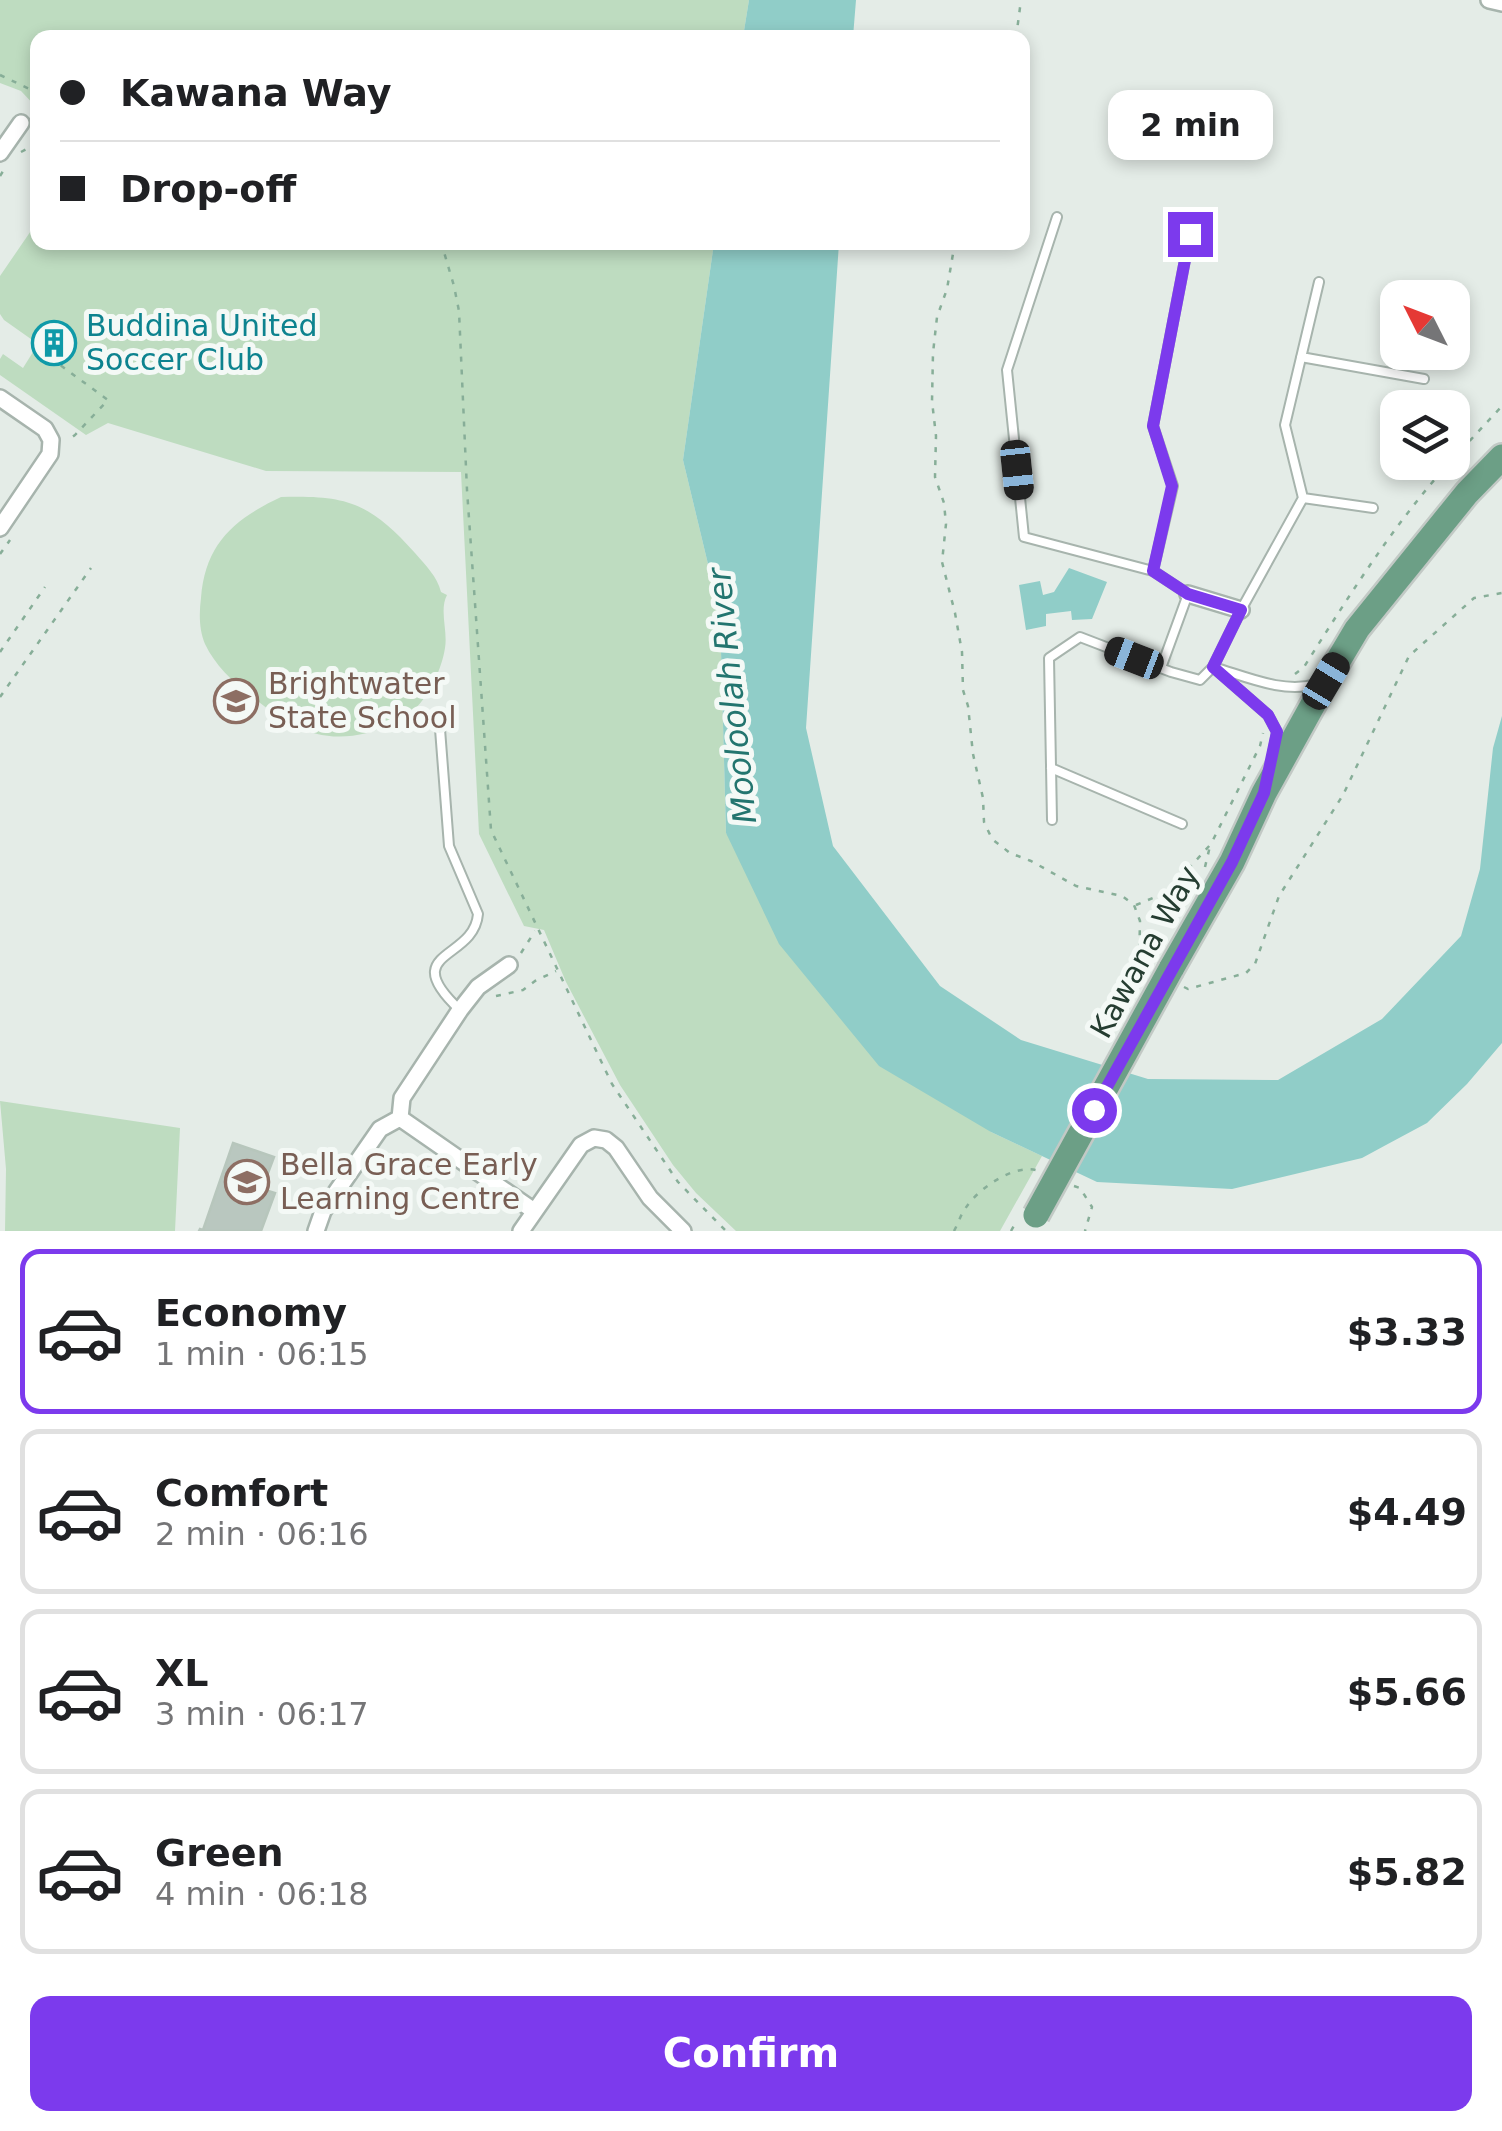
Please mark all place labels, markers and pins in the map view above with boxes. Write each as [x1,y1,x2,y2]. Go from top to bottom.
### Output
place label: Buddina United Soccer Club [86,308,318,377]
building icon: Buddina United Soccer Club [31,320,77,366]
place label: Brightwater State School [268,666,457,735]
school or university icon: Brightwater State School [213,678,259,724]
place label: Bella Grace Early Learning Centre [280,1147,538,1216]
school or university icon: Bella Grace Early Learning Centre [224,1159,270,1205]

